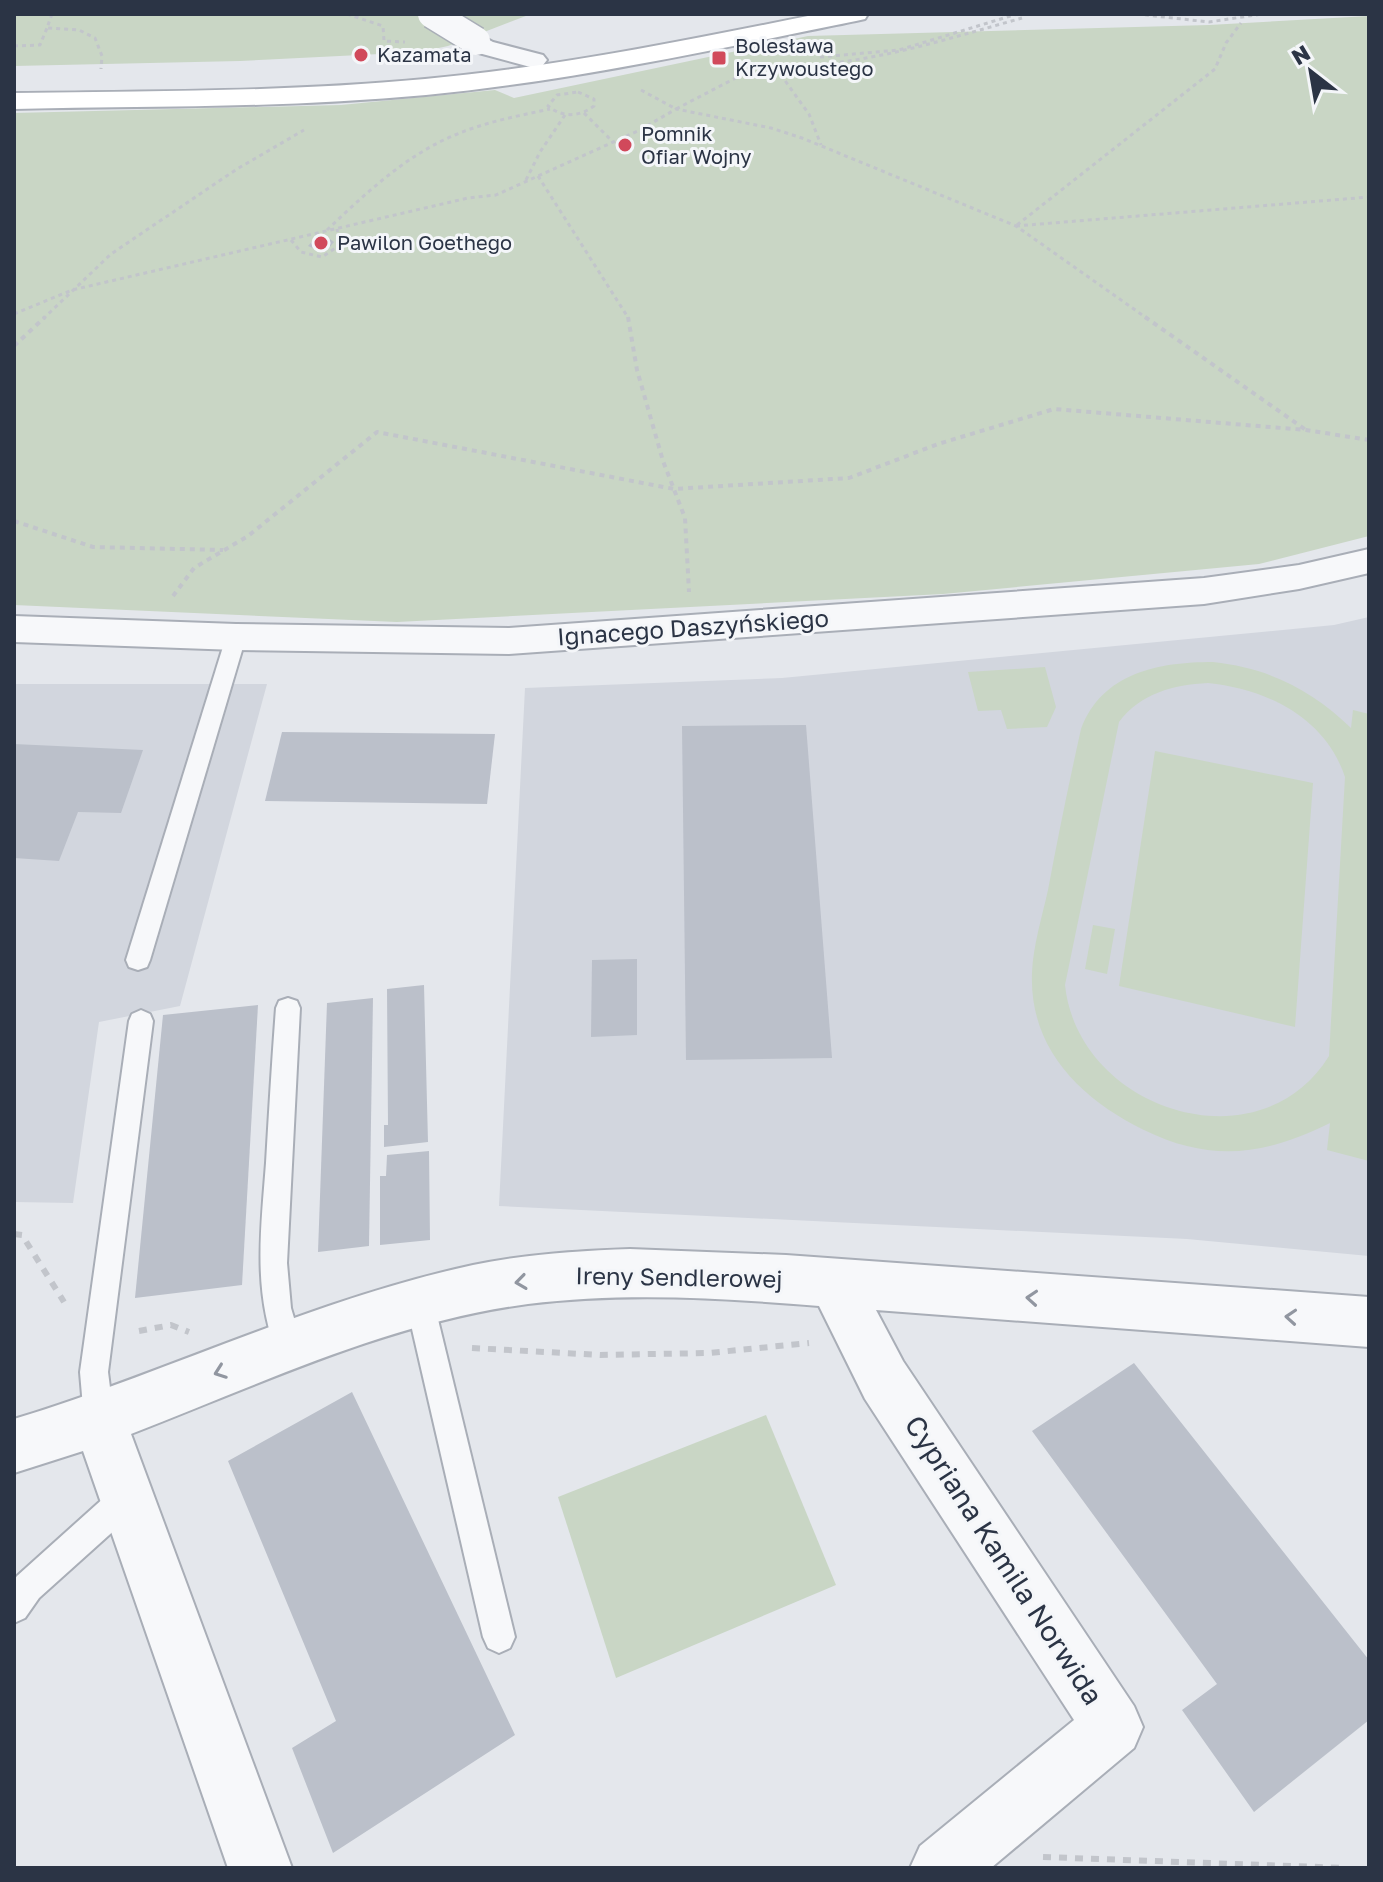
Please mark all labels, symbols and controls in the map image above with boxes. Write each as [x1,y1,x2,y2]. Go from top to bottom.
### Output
north arrow [1271,32,1351,112]
place label: Bolesława Krzywoustego [735,33,873,80]
text: N [1286,39,1315,70]
place label: Kazamata [377,42,472,66]
marker: Kazamata [352,46,370,64]
marker: Bolesława Krzywoustego [710,49,728,67]
place label: Pomnik Ofiar Wojny [641,121,751,168]
marker: Pomnik Ofiar Wojny [616,136,634,154]
place label: Pawilon Goethego [337,230,512,254]
marker: Pawilon Goethego [312,234,330,252]
street label: Ignacego Daszyńskiego [556,603,830,650]
street label: Ireny Sendlerowej [575,1260,783,1293]
one-way arrow [515,1273,528,1290]
one-way arrow [1025,1290,1038,1307]
one-way arrow [1284,1309,1297,1326]
one-way arrow [213,1363,227,1379]
street label: Cypriana Kamila Norwida [899,1409,1110,1710]

